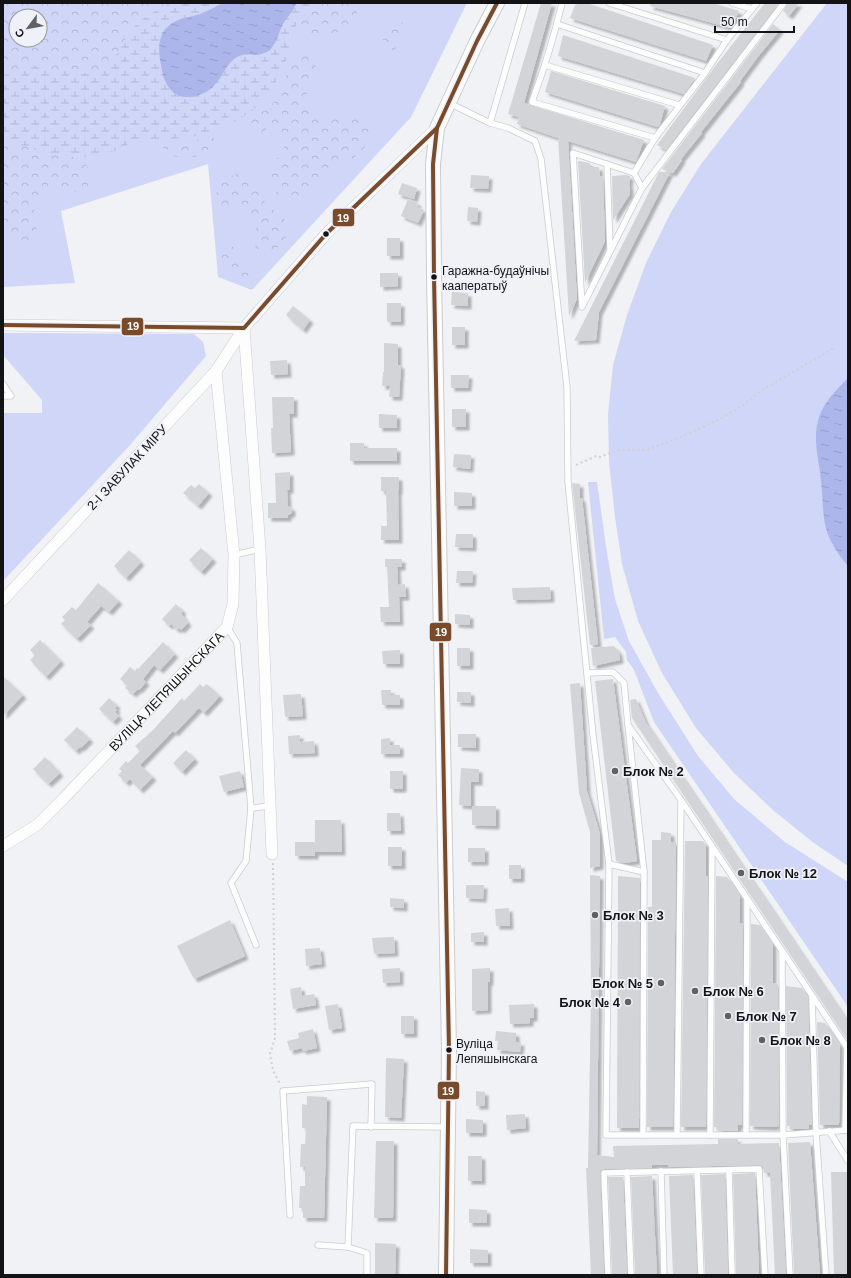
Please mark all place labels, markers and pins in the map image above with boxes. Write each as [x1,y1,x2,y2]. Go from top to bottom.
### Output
unlabelled marker [321,229,331,239]
place label: Гаражна-будаўнічы кааператыў [442,264,549,293]
marker: Гаражна-будаўнічы кааператыў [429,272,439,282]
place label: Блок № 2 [623,764,684,779]
marker: Блок № 2 [610,766,620,776]
place label: Блок № 12 [749,866,817,881]
marker: Блок № 12 [736,868,746,878]
place label: Блок № 3 [603,908,664,923]
marker: Блок № 3 [590,910,600,920]
place label: Блок № 5 [592,976,653,991]
marker: Блок № 5 [656,978,666,988]
place label: Блок № 6 [703,984,764,999]
marker: Блок № 6 [690,986,700,996]
place label: Блок № 4 [559,995,621,1010]
marker: Блок № 4 [623,997,633,1007]
place label: Блок № 7 [736,1009,797,1024]
marker: Блок № 7 [723,1011,733,1021]
place label: Блок № 8 [770,1033,831,1048]
marker: Блок № 8 [757,1035,767,1045]
place label: Вуліца Лепяшынскага [456,1037,538,1066]
marker: Вуліца Лепяшынскага [444,1045,454,1055]

